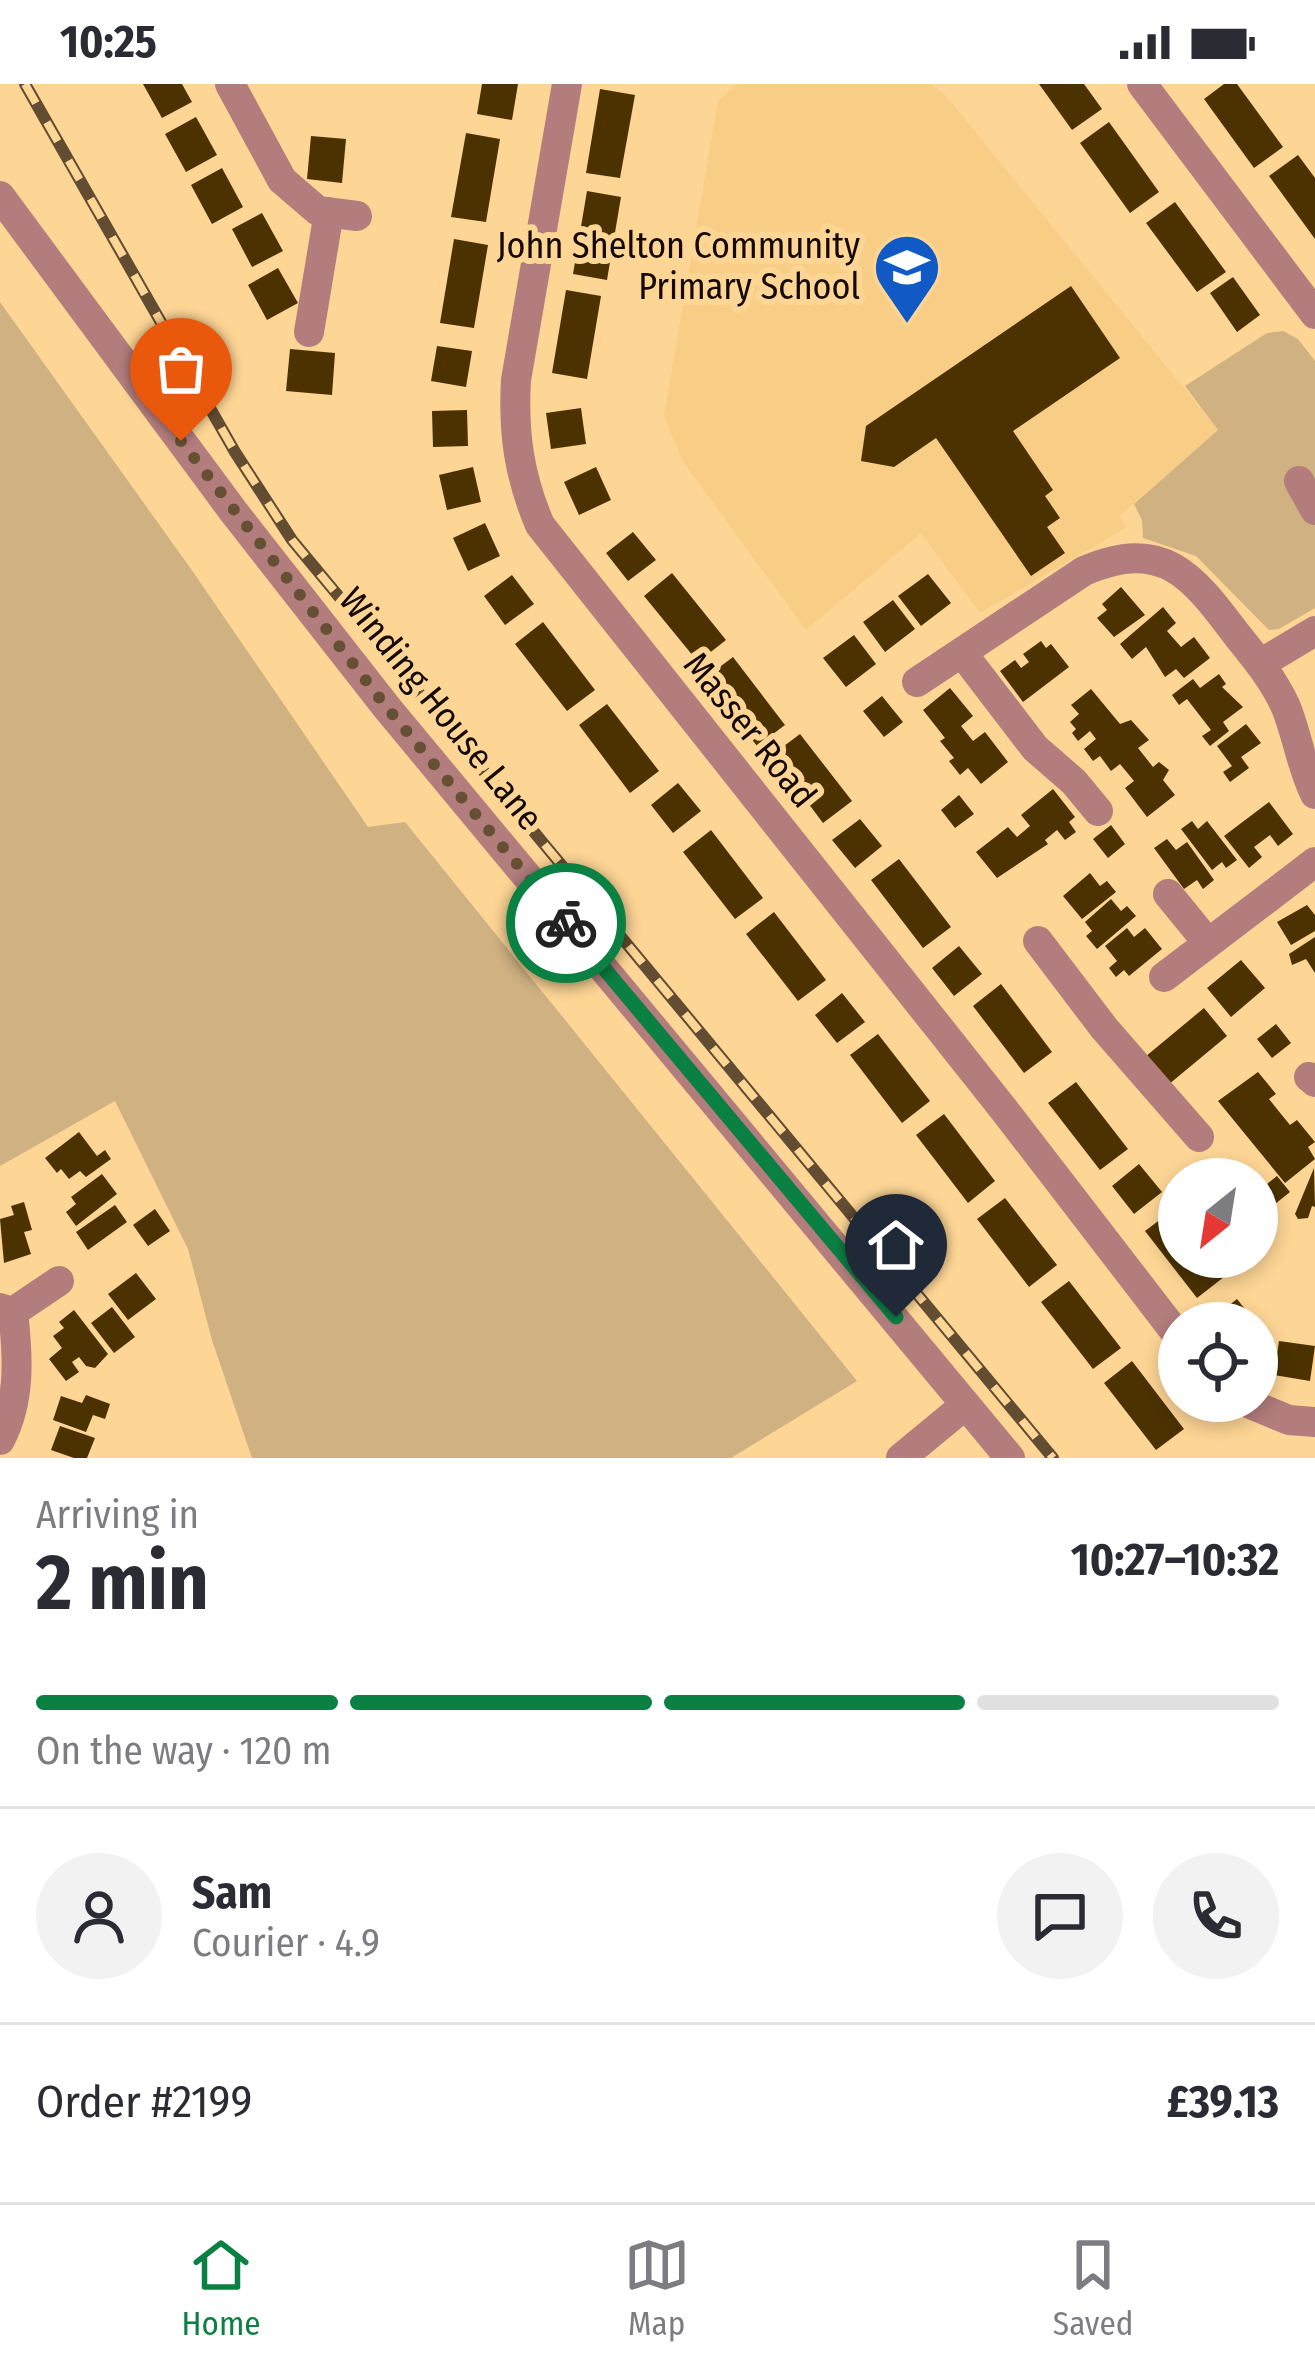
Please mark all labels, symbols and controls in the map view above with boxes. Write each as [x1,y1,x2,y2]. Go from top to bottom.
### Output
text: 10:25 [60,15,157,69]
place label: John Shelton Community Primary School [497,224,860,309]
school or university icon: John Shelton Community Primary School [872,232,942,326]
pin [130,318,232,441]
icon: bag [148,336,214,402]
street label: Winding House Lane [330,579,552,839]
street label: Masser Road [674,644,826,816]
courier [506,863,626,983]
icon: bike [533,890,599,956]
north arrow [1158,1158,1278,1278]
map controls [1158,1158,1278,1422]
pin [845,1194,947,1317]
icon: home [863,1212,929,1278]
button: locate [1158,1302,1278,1422]
text: Arriving in [36,1492,199,1538]
text: 10:27–10:32 [1071,1533,1279,1587]
text: 2 min [36,1536,209,1630]
text: On the way · 120 m [36,1728,331,1774]
button: person [36,1853,162,1979]
button: chat [997,1853,1123,1979]
button: phone [1153,1853,1279,1979]
text: Sam [192,1866,272,1920]
text: Courier · 4.9 [192,1920,380,1966]
text: Order #2199 [36,2075,252,2129]
text: £39.13 [1167,2075,1279,2129]
tab: Home [182,2232,261,2344]
tab: Map [624,2232,690,2344]
tab: Saved [1053,2232,1133,2344]

